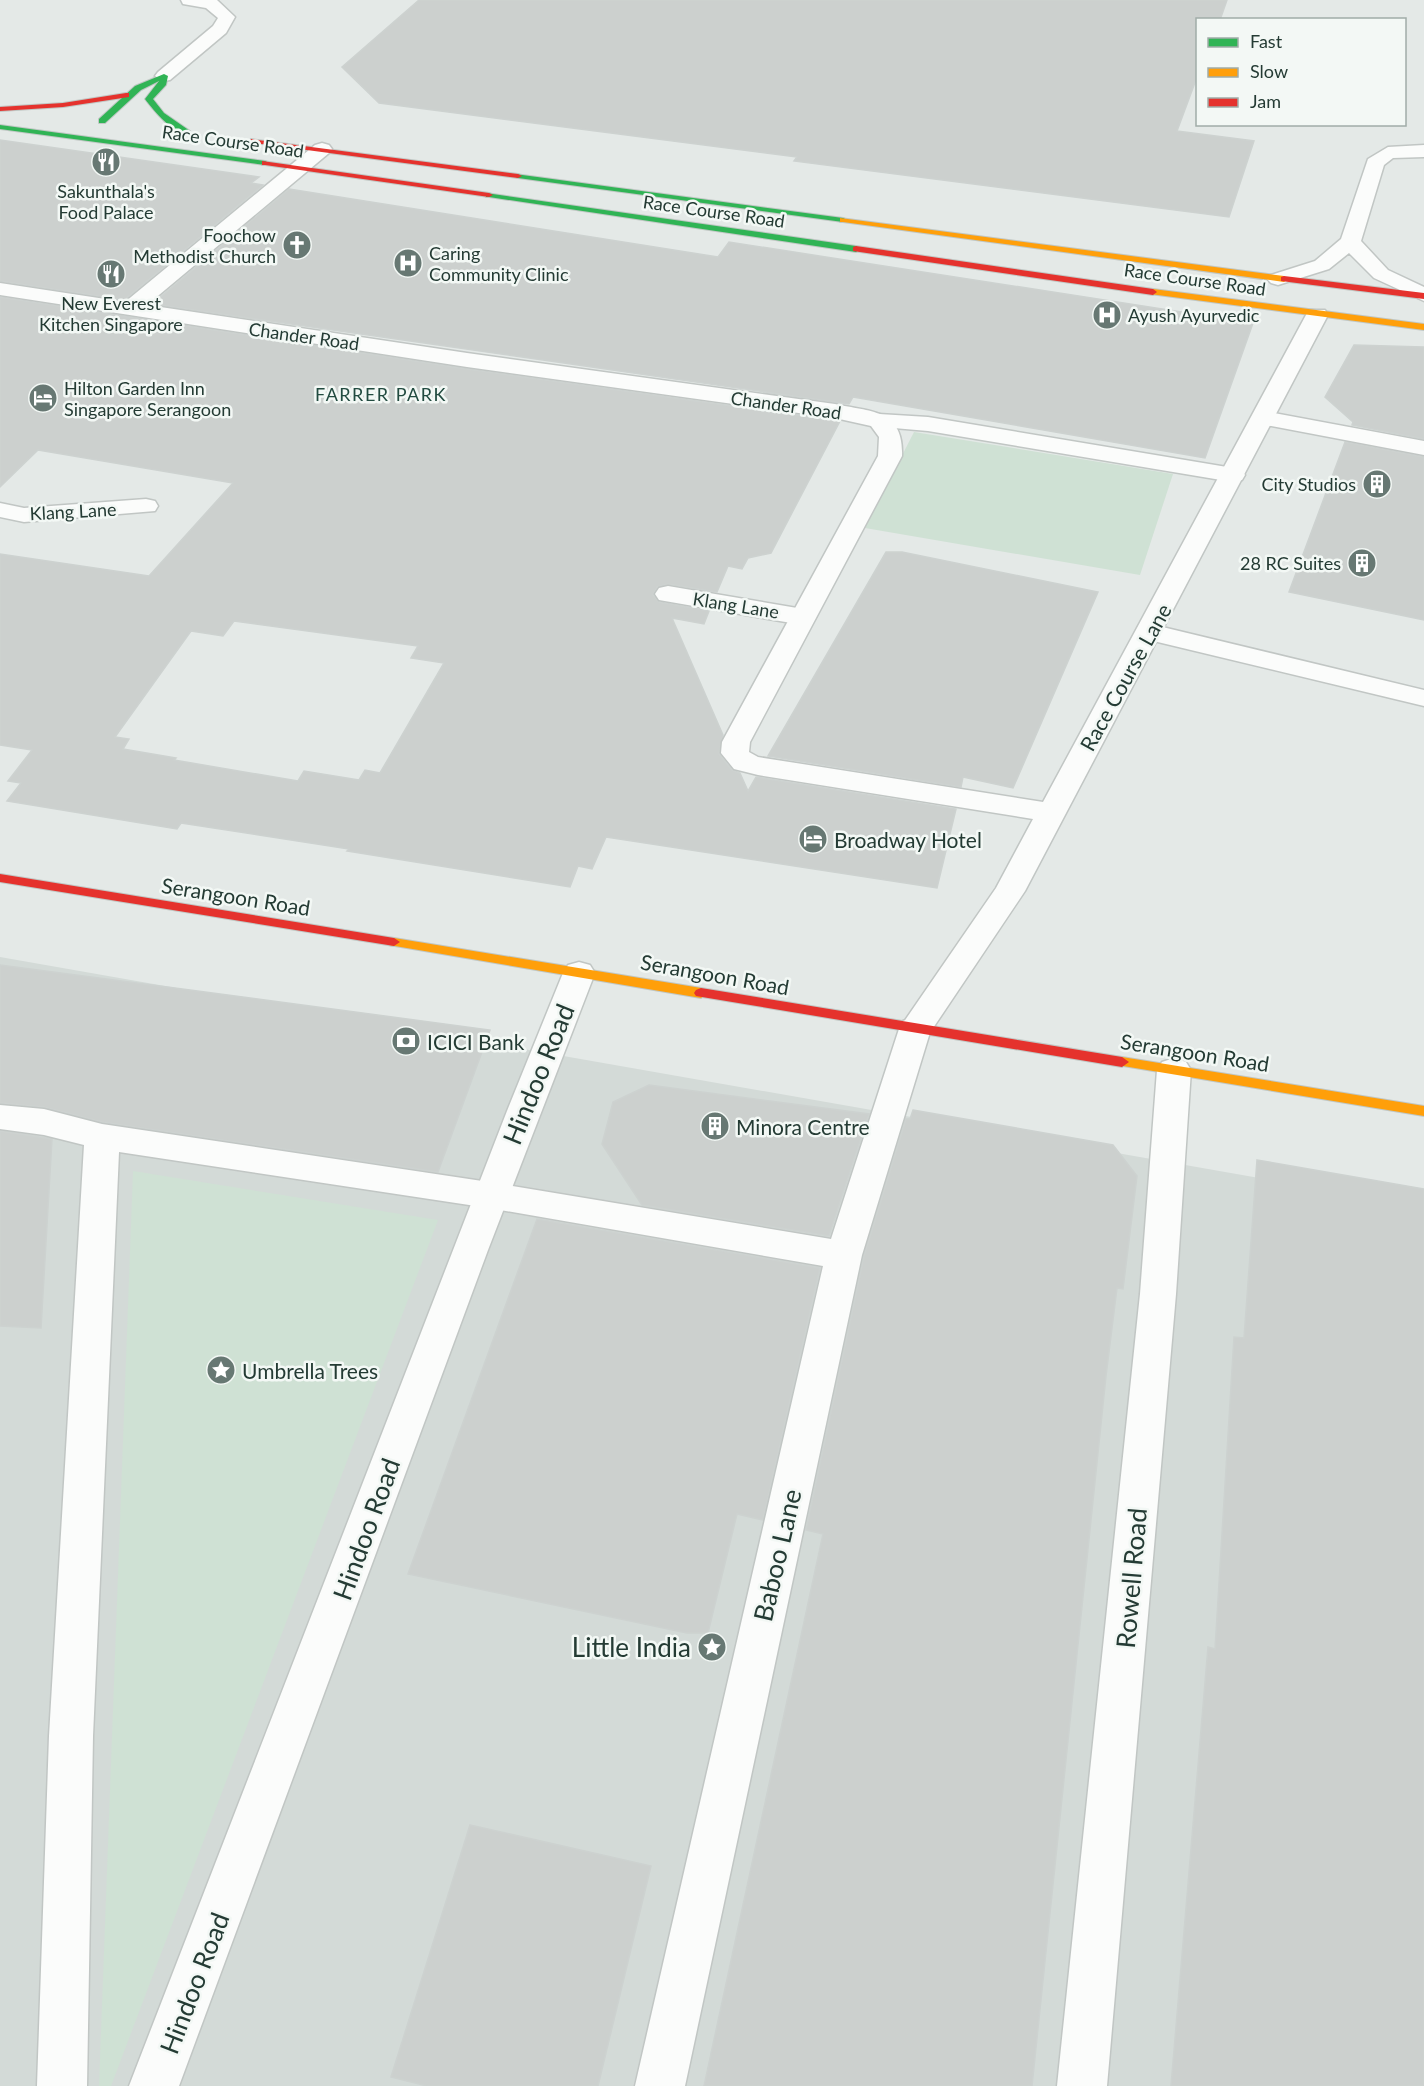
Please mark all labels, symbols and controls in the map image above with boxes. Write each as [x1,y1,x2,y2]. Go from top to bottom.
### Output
legend [1196,18,1406,126]
text: Fast [1250,30,1283,52]
text: Slow [1250,60,1288,82]
text: Jam [1250,90,1281,112]
street label: Race Course Road [161,120,305,162]
restaurant icon: Sakunthala's Food Palace [90,146,122,178]
place label: Sakunthala's Food Palace [57,180,155,223]
street label: Race Course Road [642,190,786,232]
place label: Foochow Methodist Church [133,224,276,267]
church icon: Foochow Methodist Church [281,229,313,261]
place label: Caring Community Clinic [429,242,569,285]
hospital icon: Caring Community Clinic [392,247,424,279]
restaurant icon: New Everest Kitchen Singapore [95,258,127,290]
street label: Race Course Road [1123,258,1267,300]
place label: New Everest Kitchen Singapore [39,292,183,335]
hospital icon: Ayush Ayurvedic [1091,299,1123,331]
place label: Ayush Ayurvedic [1128,304,1260,326]
street label: Chander Road [247,317,361,355]
place label: Hilton Garden Inn Singapore Serangoon [64,377,231,420]
hotel icon: Hilton Garden Inn Singapore Serangoon [27,382,59,414]
district label: FARRER PARK [315,383,447,405]
street label: Chander Road [729,386,843,424]
building icon: City Studios [1361,468,1393,500]
place label: City Studios [1262,473,1356,495]
street label: Klang Lane [29,498,117,524]
building icon: 28 RC Suites [1346,547,1378,579]
place label: 28 RC Suites [1240,552,1341,574]
street label: Klang Lane [691,587,781,623]
street label: Race Course Lane [1074,599,1176,755]
hotel icon: Broadway Hotel [797,823,829,855]
place label: Broadway Hotel [834,827,982,852]
street label: Serangoon Road [160,872,312,920]
street label: Serangoon Road [639,949,791,999]
street label: Hindoo Road [495,999,581,1149]
bank icon: ICICI Bank [390,1025,422,1057]
street label: Serangoon Road [1119,1028,1271,1076]
place label: ICICI Bank [427,1029,525,1054]
building icon: Minora Centre [699,1110,731,1142]
place label: Minora Centre [736,1114,870,1139]
place icon: Umbrella Trees [205,1354,237,1386]
place label: Umbrella Trees [242,1358,378,1383]
street label: Hindoo Road [326,1454,406,1604]
street label: Baboo Lane [746,1486,808,1624]
street label: Rowell Road [1109,1507,1153,1649]
place label: Little India [572,1631,691,1663]
place icon: Little India [696,1631,728,1663]
street label: Hindoo Road [152,1908,236,2058]

